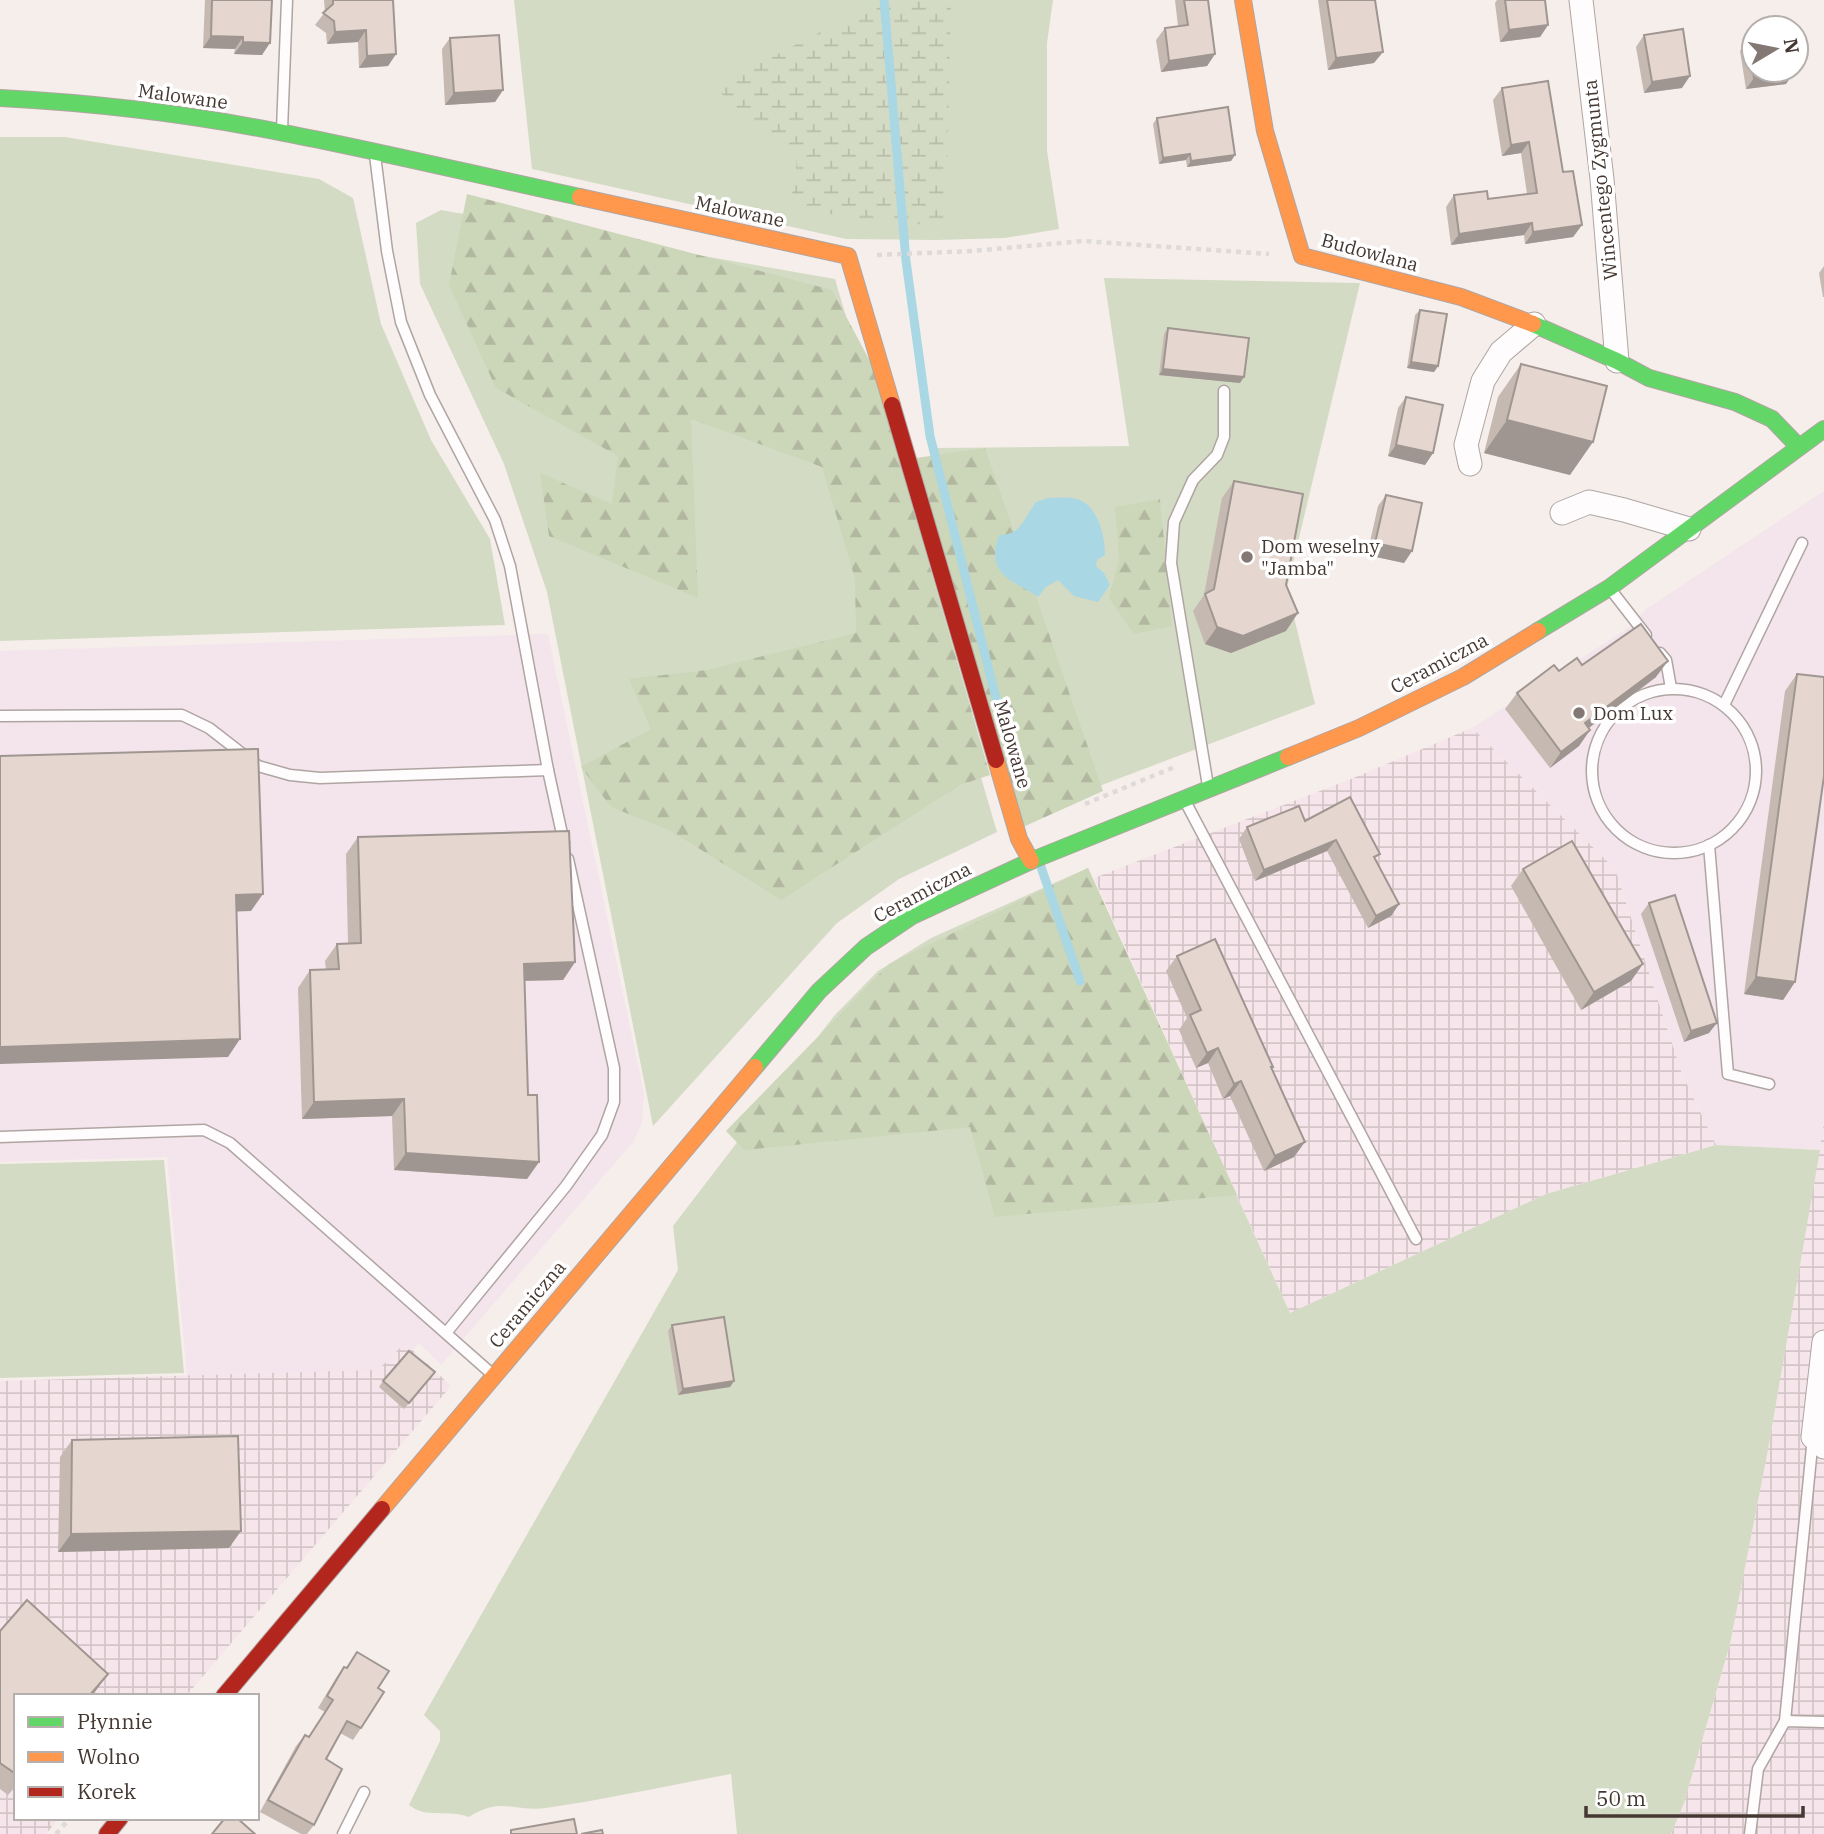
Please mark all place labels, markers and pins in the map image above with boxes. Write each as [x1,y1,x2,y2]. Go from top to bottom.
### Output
place label: Dom weselny "Jamba" [1261,534,1381,580]
marker: Dom weselny "Jamba" [1239,549,1255,565]
place label: Dom Lux [1593,701,1674,725]
marker: Dom Lux [1571,705,1587,721]

